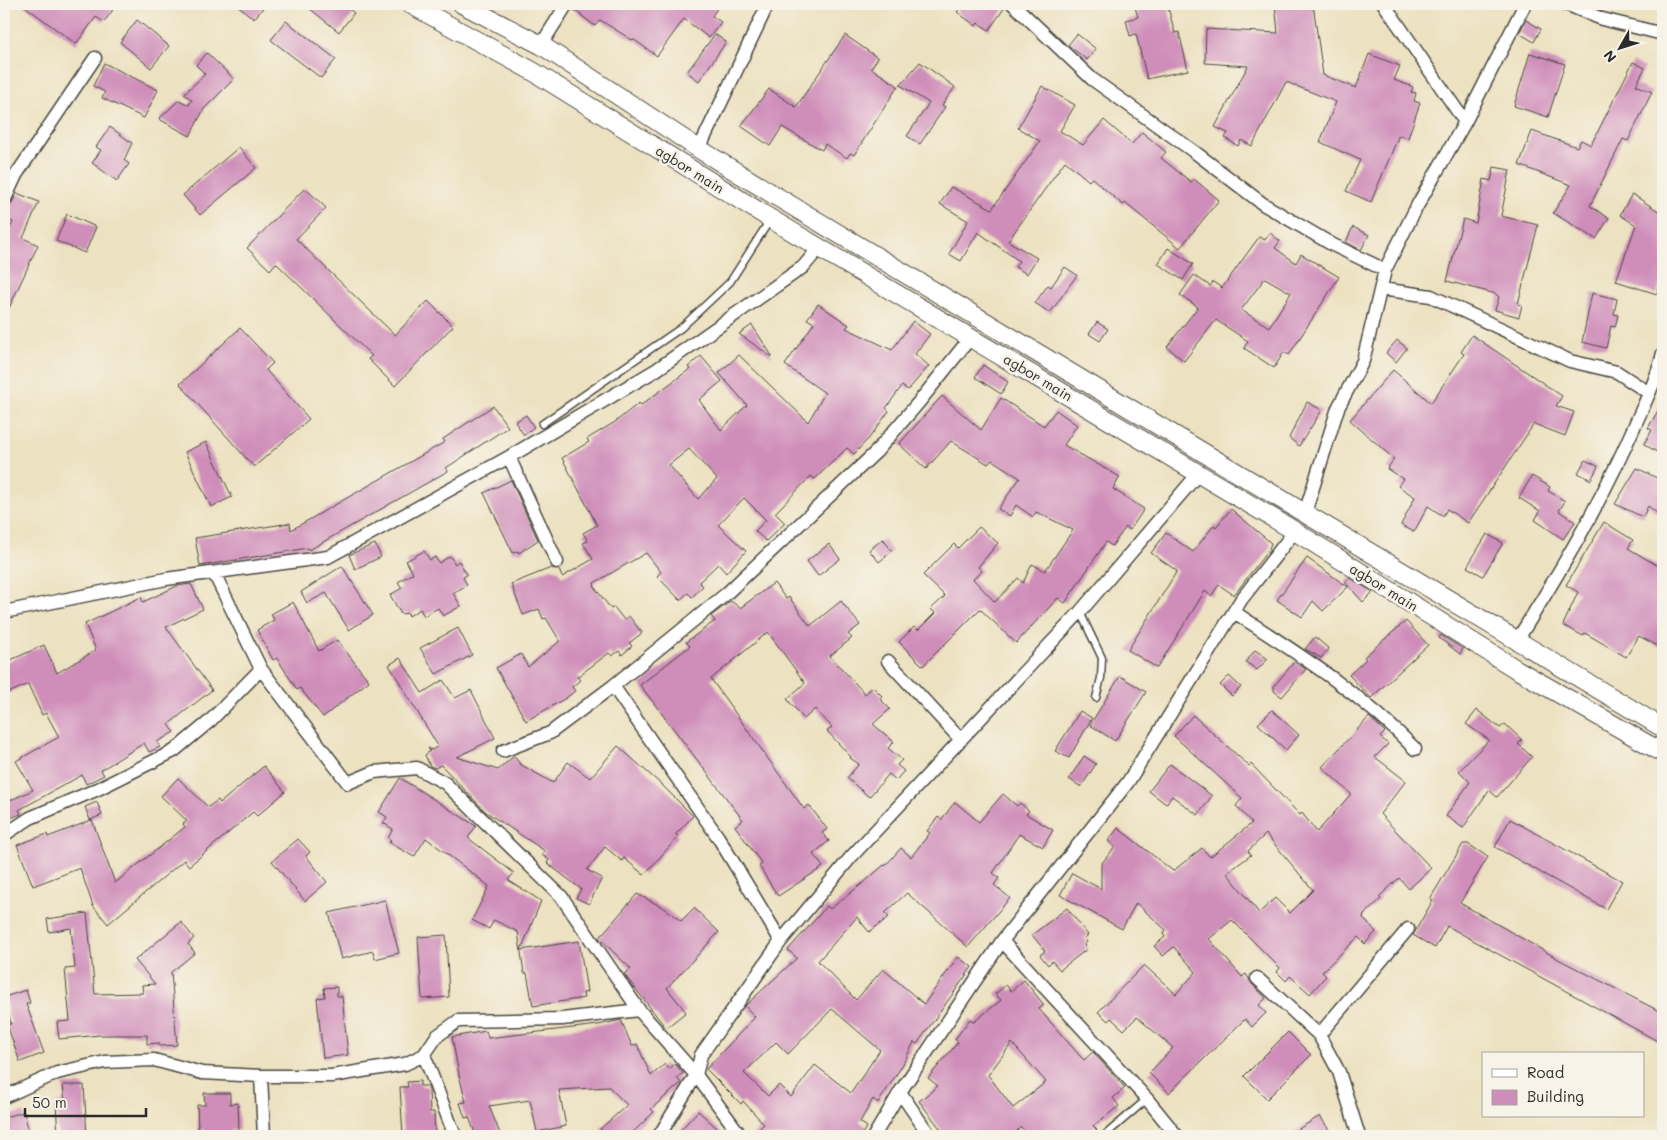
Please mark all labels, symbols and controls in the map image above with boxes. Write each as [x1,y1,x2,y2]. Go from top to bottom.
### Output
north arrow [1594,22,1644,72]
text: N [1599,46,1620,67]
street label: agbor main [652,140,728,198]
street label: agbor main [1000,349,1076,405]
street label: agbor main [1346,558,1422,616]
legend [1482,1052,1644,1118]
text: Road [1527,1062,1564,1082]
scale bar [25,1085,146,1117]
text: Building [1527,1086,1584,1106]
text: 50 m [32,1092,67,1112]

